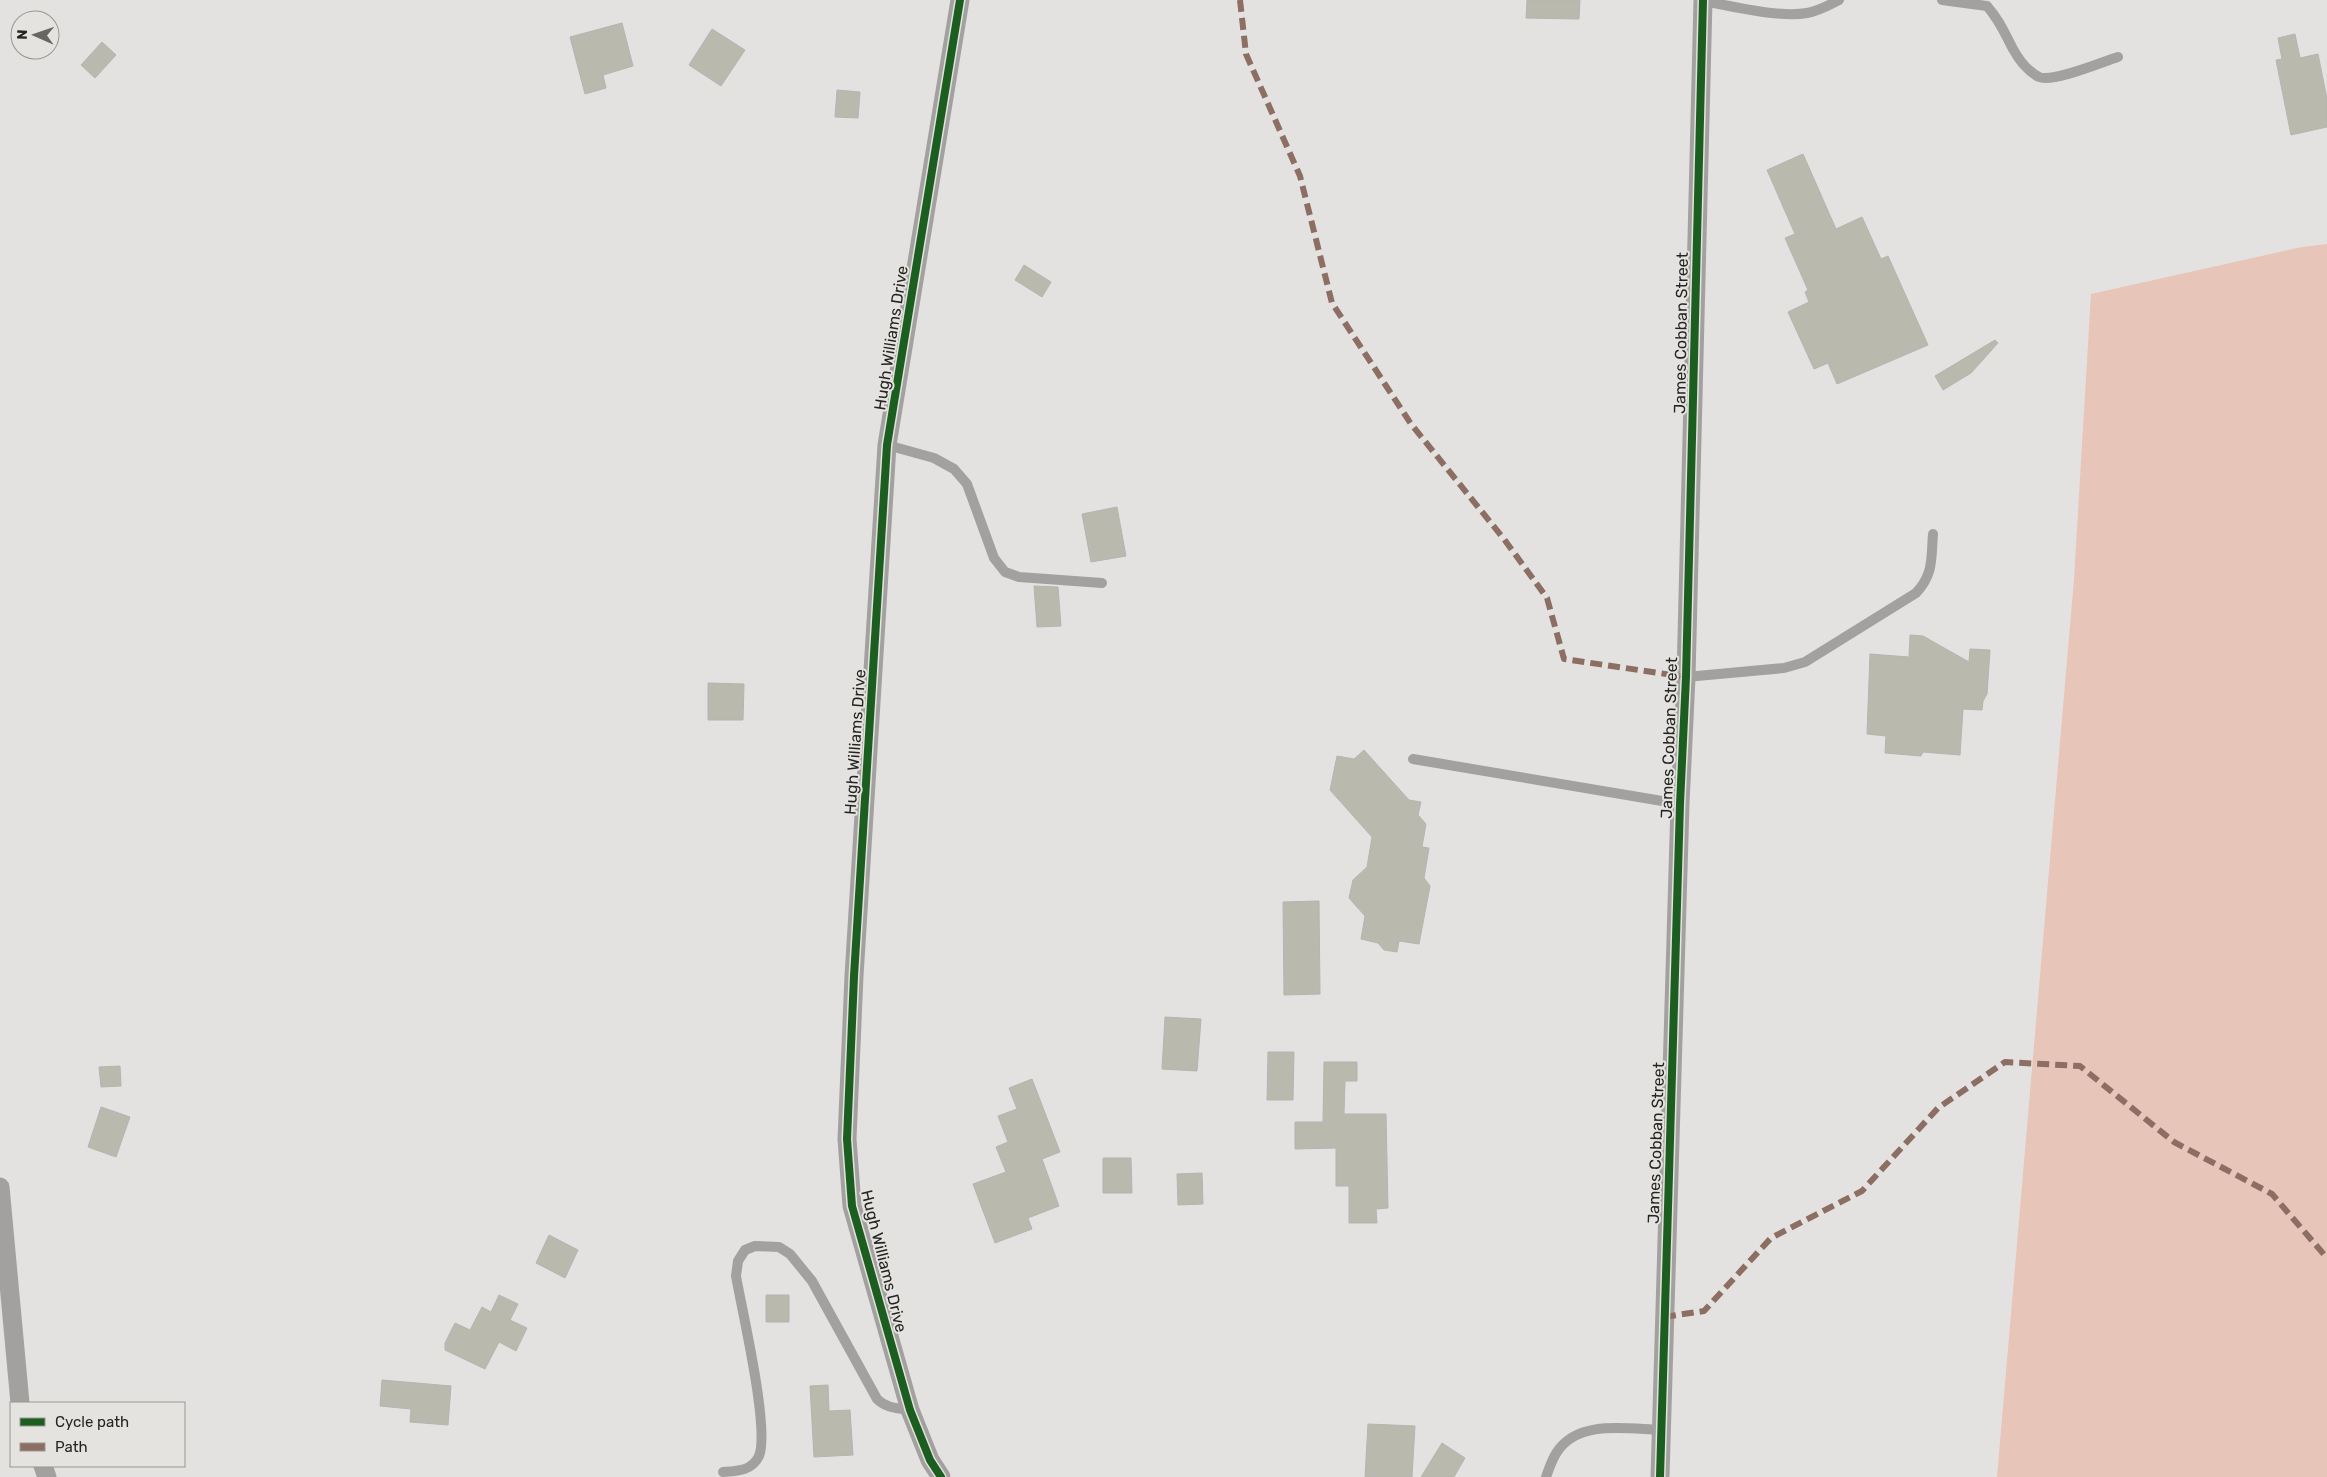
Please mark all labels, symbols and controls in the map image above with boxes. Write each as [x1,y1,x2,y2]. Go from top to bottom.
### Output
north arrow [10,10,60,60]
text: N [14,29,31,40]
street label: James Cobban Street [1670,252,1692,414]
street label: Hugh Williams Drive [870,264,912,412]
street label: James Cobban Street [1657,657,1681,819]
street label: Hugh Williams Drive [840,668,870,815]
street label: James Cobban Street [1644,1062,1668,1224]
street label: Hugh Williams Drive [857,1188,911,1334]
legend [10,1402,185,1467]
text: Cycle path [55,1413,129,1431]
text: Path [55,1438,88,1456]

